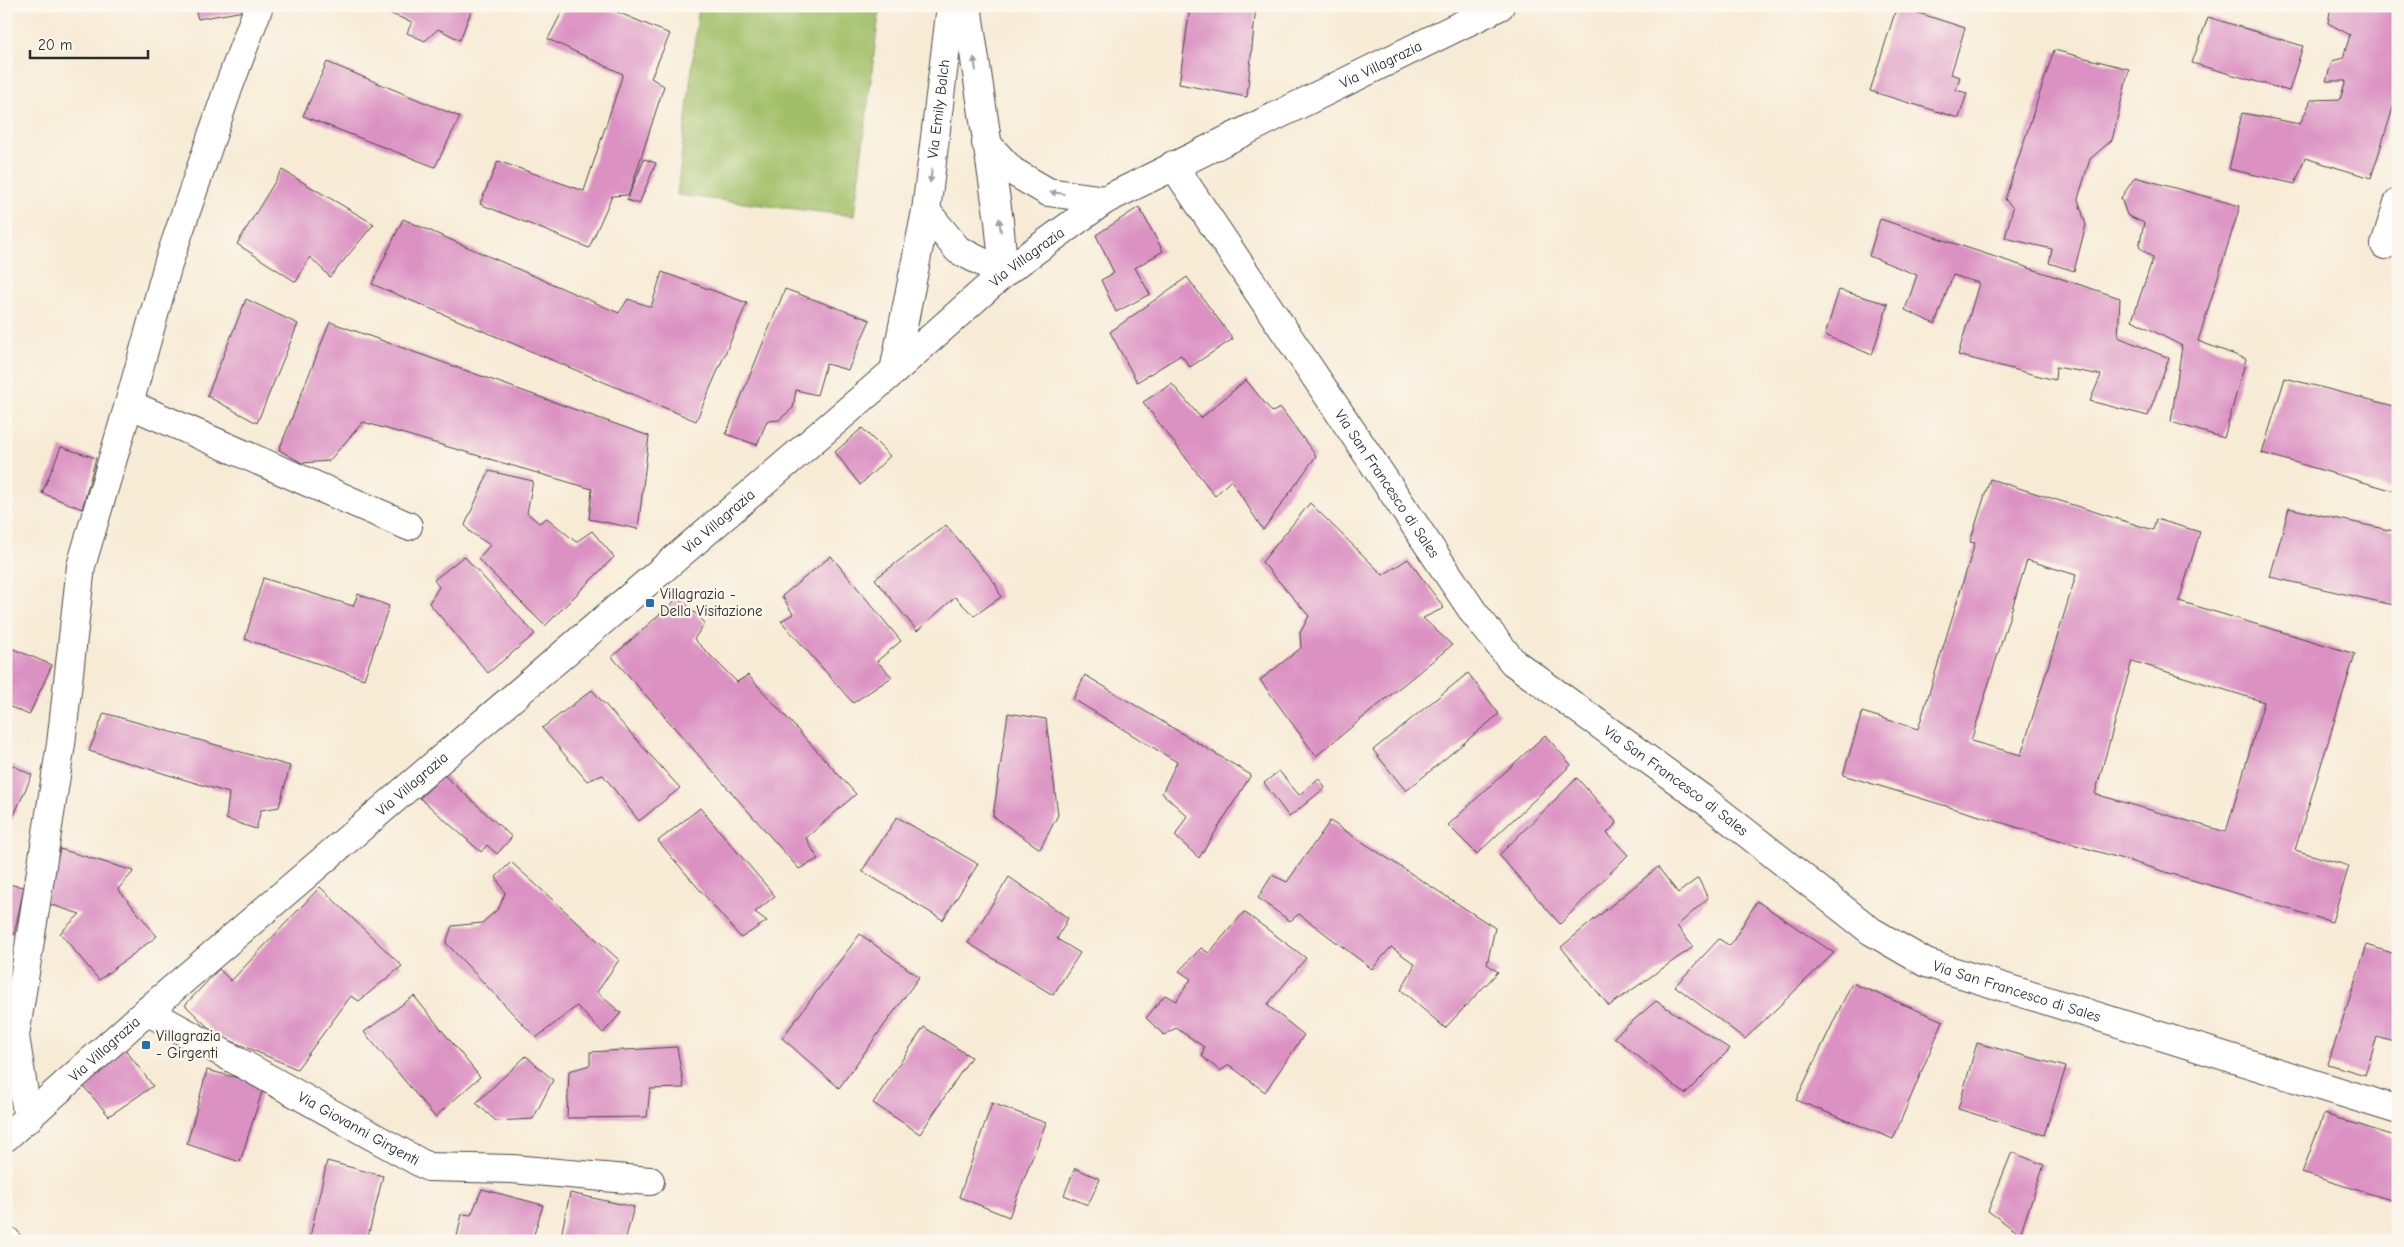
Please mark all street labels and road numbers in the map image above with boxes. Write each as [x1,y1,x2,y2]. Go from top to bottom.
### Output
street label: Via Villagrazia [1337,37,1425,92]
street label: Via Emily Balch [923,58,953,160]
street label: Via Villagrazia [986,223,1068,291]
street label: Via San Francesco di Sales [1331,406,1443,561]
street label: Via Villagrazia [679,485,758,557]
street label: Via San Francesco di Sales [1600,722,1752,840]
street label: Via Villagrazia [372,748,452,820]
street label: Via San Francesco di Sales [1931,957,2103,1026]
street label: Via Villagrazia [65,1013,144,1085]
street label: Via Giovanni Girgenti [295,1088,422,1169]

